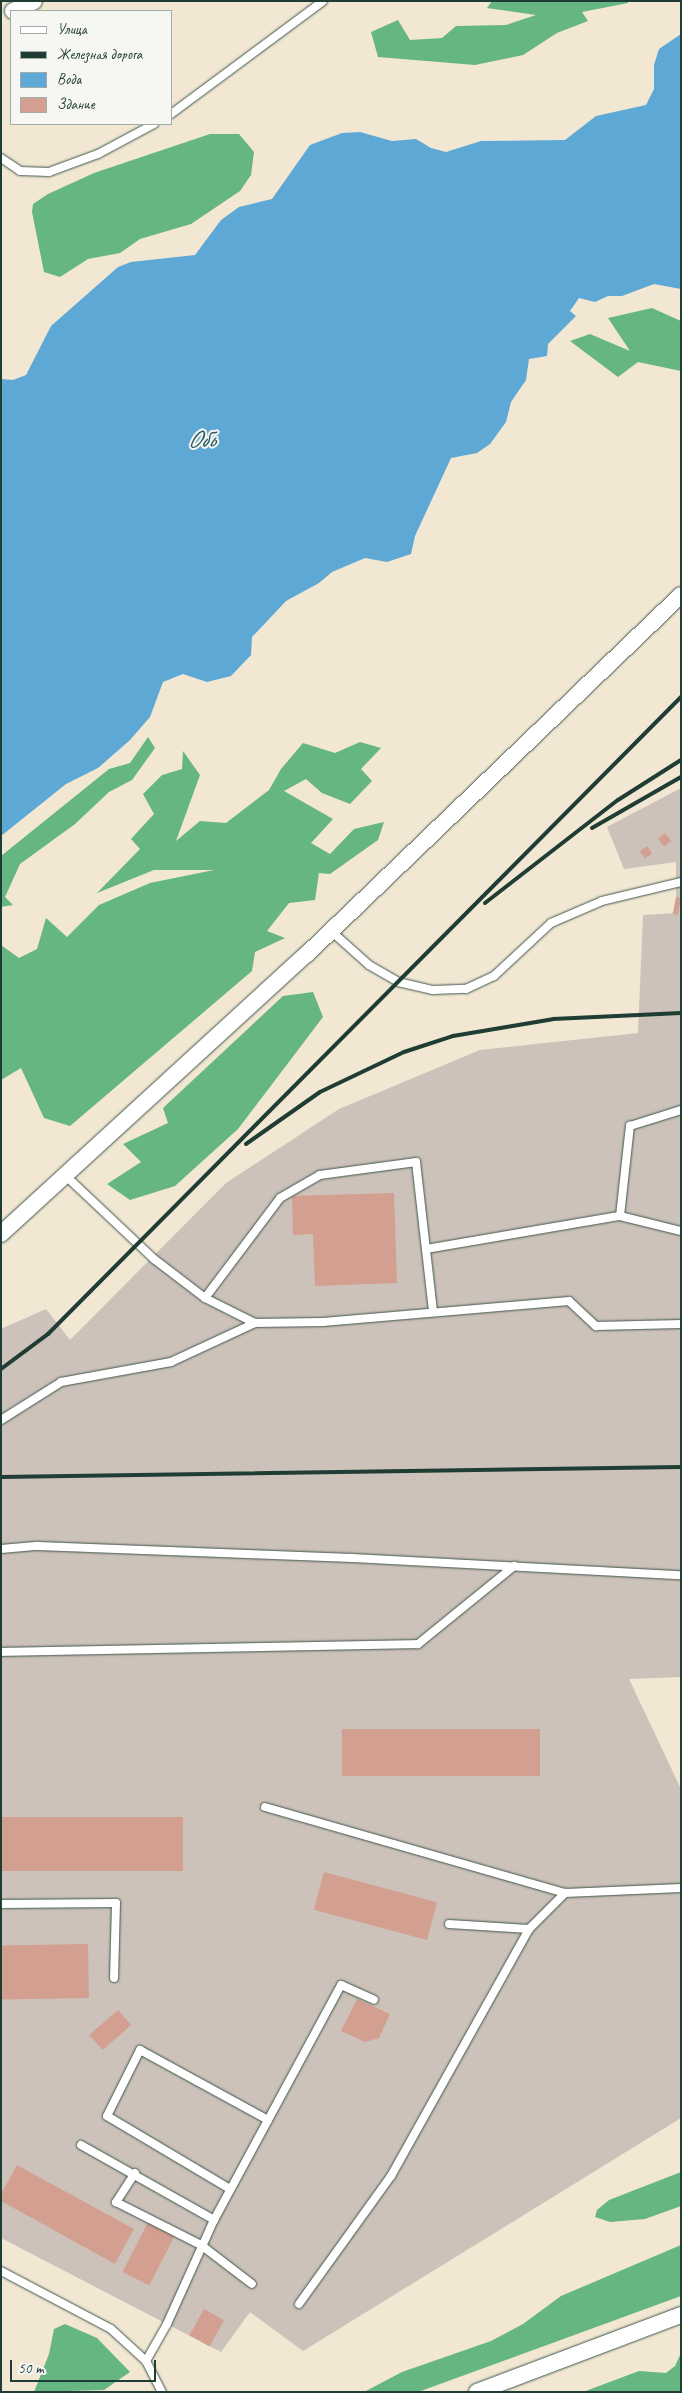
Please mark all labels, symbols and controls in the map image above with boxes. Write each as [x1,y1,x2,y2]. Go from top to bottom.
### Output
legend [10,10,172,125]
text: Улица [57,20,87,39]
text: Железная дорога [57,45,142,64]
text: Вода [57,70,81,89]
text: Здание [57,95,95,114]
water label: Обь [188,424,214,454]
scale bar [12,2350,159,2382]
text: 50 m [18,2359,44,2378]

